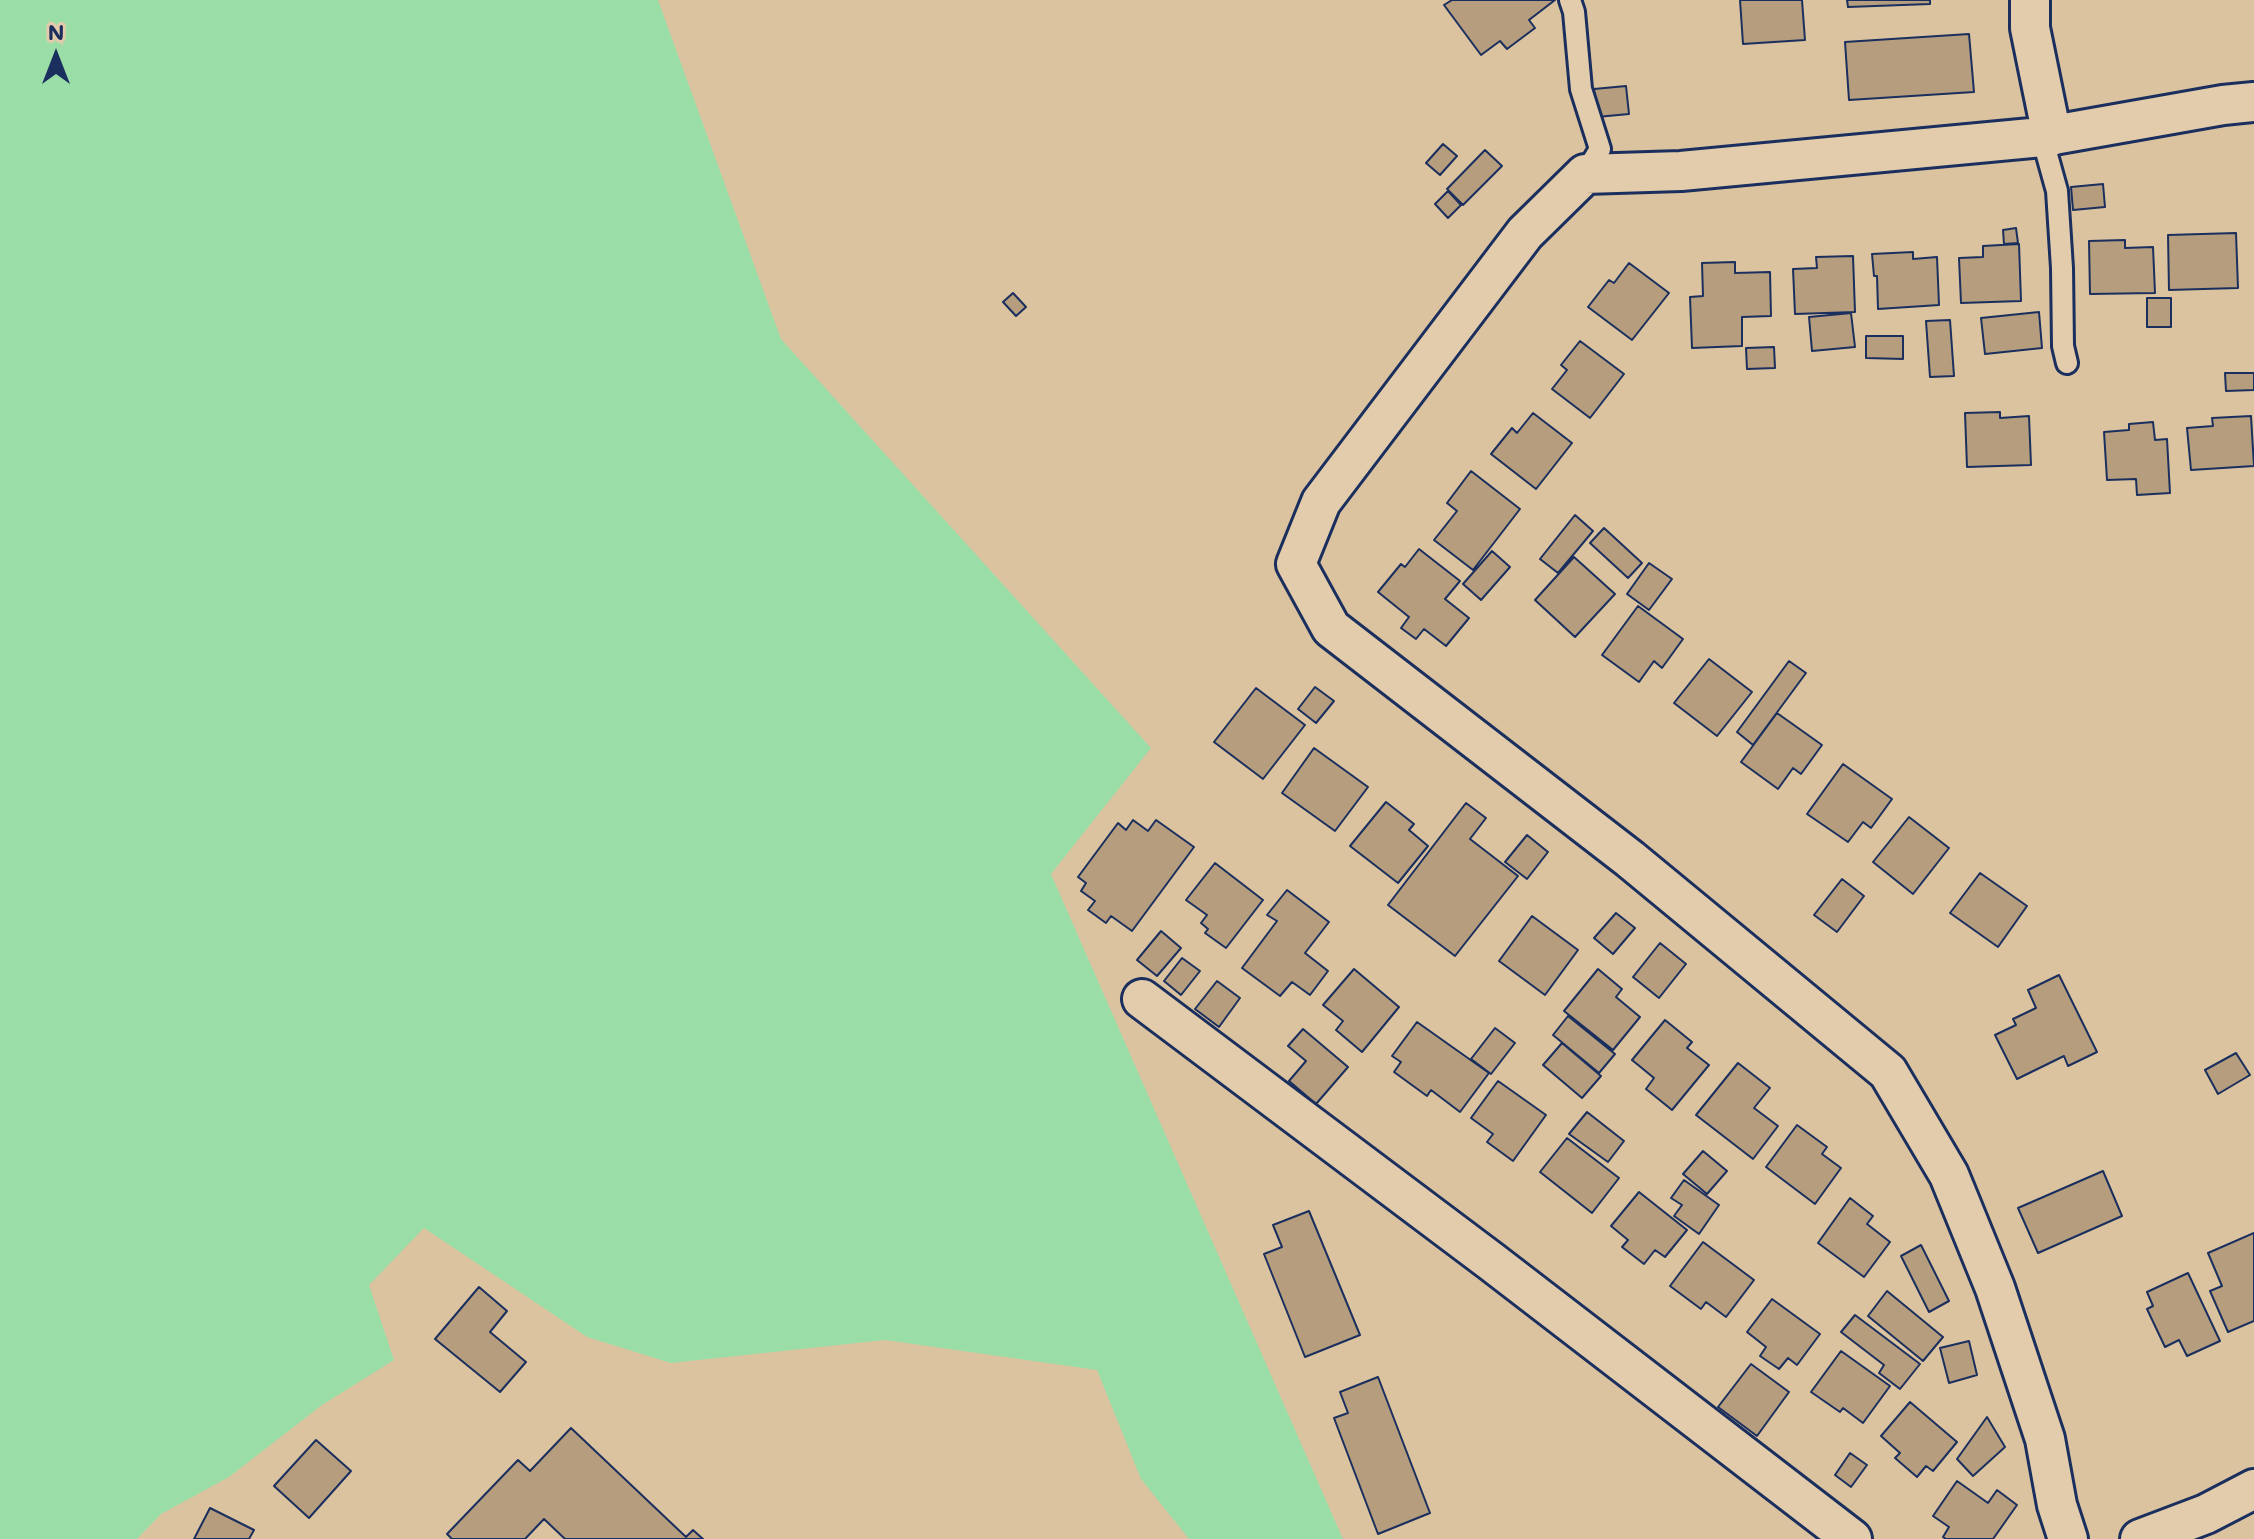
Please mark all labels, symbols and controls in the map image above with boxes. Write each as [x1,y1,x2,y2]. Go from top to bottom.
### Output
north arrow [16,16,96,96]
text: N [48,17,64,46]

